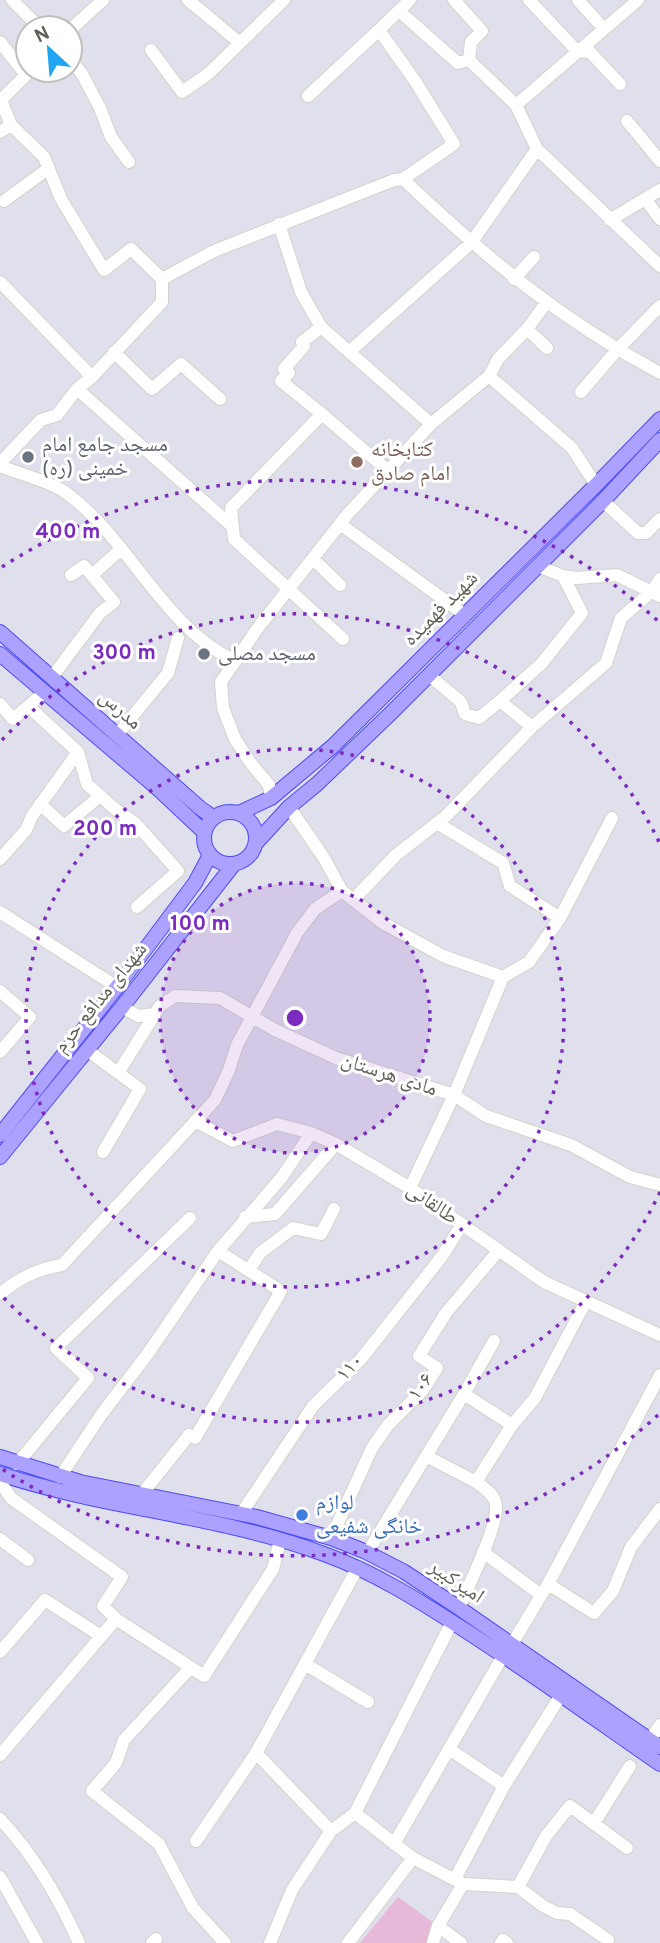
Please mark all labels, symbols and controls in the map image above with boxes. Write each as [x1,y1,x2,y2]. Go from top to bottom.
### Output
north arrow [14,14,84,84]
text: N [31,22,54,49]
place label: مسجد جامع امام خمینی (ره) [42,432,168,483]
place label: کتابخانه امام صادق [371,437,450,488]
marker: مسجد جامع امام خمینی (ره) [20,449,36,465]
marker: کتابخانه امام صادق [349,454,365,470]
text: 400 m [36,519,100,546]
street label: شهید فهمیده [398,566,484,652]
text: 300 m [92,640,156,667]
place label: مسجد مصلی [218,641,316,668]
marker: مسجد مصلی [196,646,212,662]
street label: مدرس [93,684,147,736]
text: 200 m [73,816,137,843]
text: 100 m [170,911,230,938]
street label: شهدای مدافع حرم [48,937,154,1059]
centre of rings [283,1006,307,1030]
street label: مادی هرستان [337,1047,441,1103]
street label: طالقانی [401,1177,463,1231]
street label: ۱۱۰ [330,1348,370,1388]
street label: ۱۰۶ [402,1368,440,1406]
place label: لوازم خانگی شفیعی [316,1490,422,1541]
marker: لوازم خانگی شفیعی [294,1507,310,1523]
street label: امیرکبیر [422,1553,489,1610]

